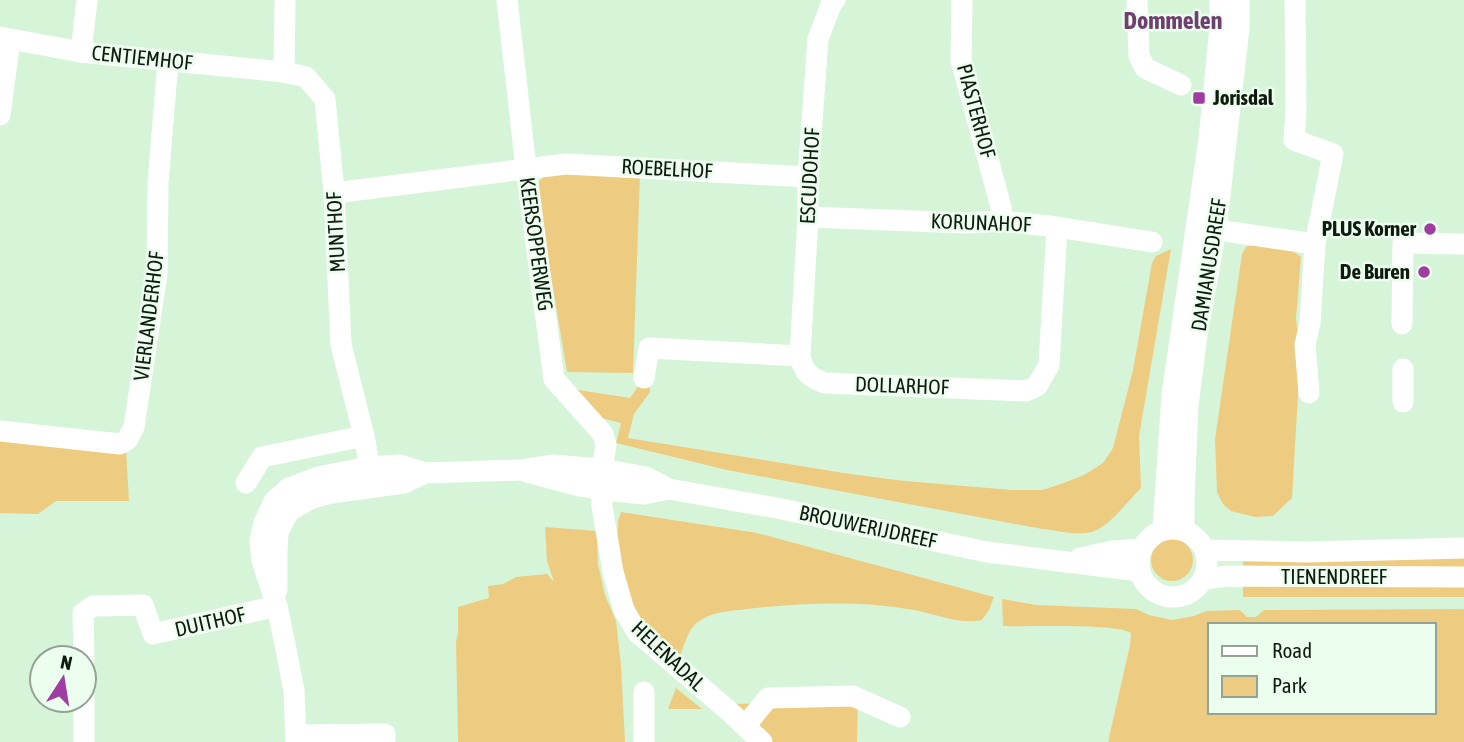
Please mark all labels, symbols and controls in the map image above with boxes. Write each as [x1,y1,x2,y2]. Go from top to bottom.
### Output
district label: Dommelen [1124,7,1222,34]
street label: CENTIEMHOF [90,40,194,74]
street label: PIASTERHOF [953,61,1001,161]
place label: Jorisdal [1212,85,1274,109]
marker: Jorisdal [1191,90,1207,106]
street label: ESCUDOHOF [794,127,824,225]
street label: ROEBELHOF [621,154,714,182]
street label: KEERSOPPERWEG [516,175,558,312]
street label: MUNTHOF [321,190,349,273]
street label: DAMIANUSDREEF [1186,196,1230,333]
street label: KORUNAHOF [930,208,1032,236]
place label: PLUS Korner [1322,216,1417,240]
marker: PLUS Korner [1422,221,1438,237]
street label: VIERLANDERHOF [128,249,168,382]
place label: De Buren [1340,259,1410,283]
marker: De Buren [1416,264,1432,280]
street label: DOLLARHOF [855,371,950,399]
street label: BROUWERIJDREEF [797,500,940,552]
street label: TIENENDREEF [1281,564,1387,588]
street label: DUITHOF [172,601,248,641]
street label: HELENADAL [627,615,710,695]
legend [1208,623,1436,714]
text: Road [1272,638,1312,662]
north arrow [28,644,98,714]
text: N [59,650,74,674]
text: Park [1272,673,1307,697]

